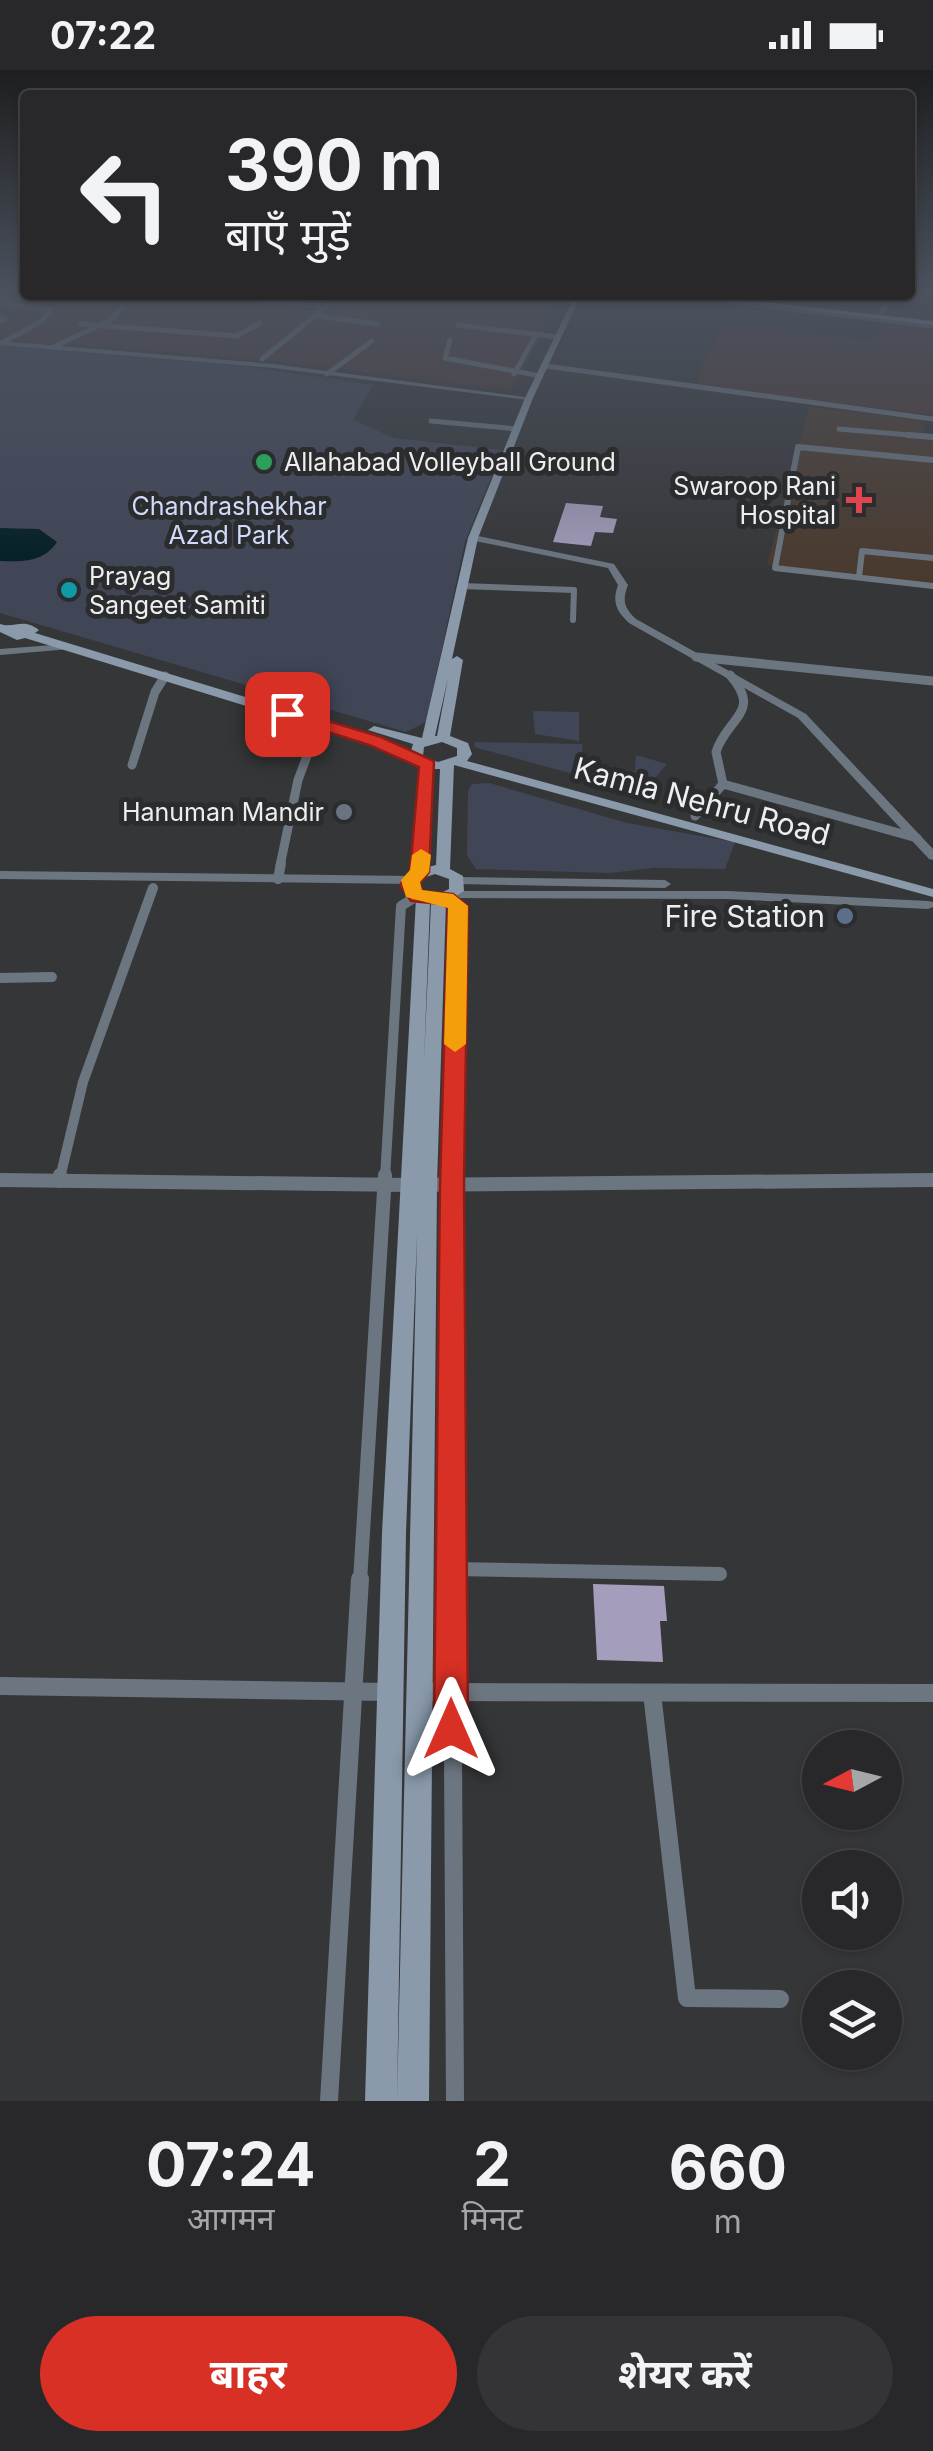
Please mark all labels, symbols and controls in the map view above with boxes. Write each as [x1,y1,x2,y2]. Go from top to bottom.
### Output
text: 07:22 [50,12,156,58]
text: 390 m [225,122,443,207]
icon: left [60,130,190,260]
text: बाएँ मुड़ें [225,207,351,262]
place label: Allahabad Volleyball Ground [284,447,616,477]
marker: Allahabad Volleyball Ground [253,451,275,473]
place label: Swaroop Rani Hospital [673,471,836,530]
marker: Swaroop Rani Hospital [846,487,872,513]
park label: Chandrashekhar Azad Park [131,491,327,550]
place label: Prayag Sangeet Samiti [89,561,266,620]
marker: Prayag Sangeet Samiti [58,579,80,601]
pin [245,672,330,757]
icon: arrive [260,687,315,742]
street label: Kamla Nehru Road [570,750,834,852]
place label: Hanuman Mandir [122,797,324,827]
marker: Hanuman Mandir [333,801,355,823]
place label: Fire Station [664,898,825,934]
marker: Fire Station [834,905,856,927]
position arrow [399,1677,503,1781]
north arrow [802,1730,902,1830]
map controls [802,1730,902,2070]
button: sound [802,1850,902,1950]
button: layers [802,1970,902,2070]
text: 07:24 [146,2128,316,2200]
text: 2 [473,2128,511,2200]
text: 660 [669,2131,787,2203]
text: आगमन [187,2199,275,2238]
text: मिनट [461,2199,523,2238]
text: m [714,2202,742,2241]
button: बाहर [40,2316,457,2431]
button: शेयर करें [477,2316,893,2431]

